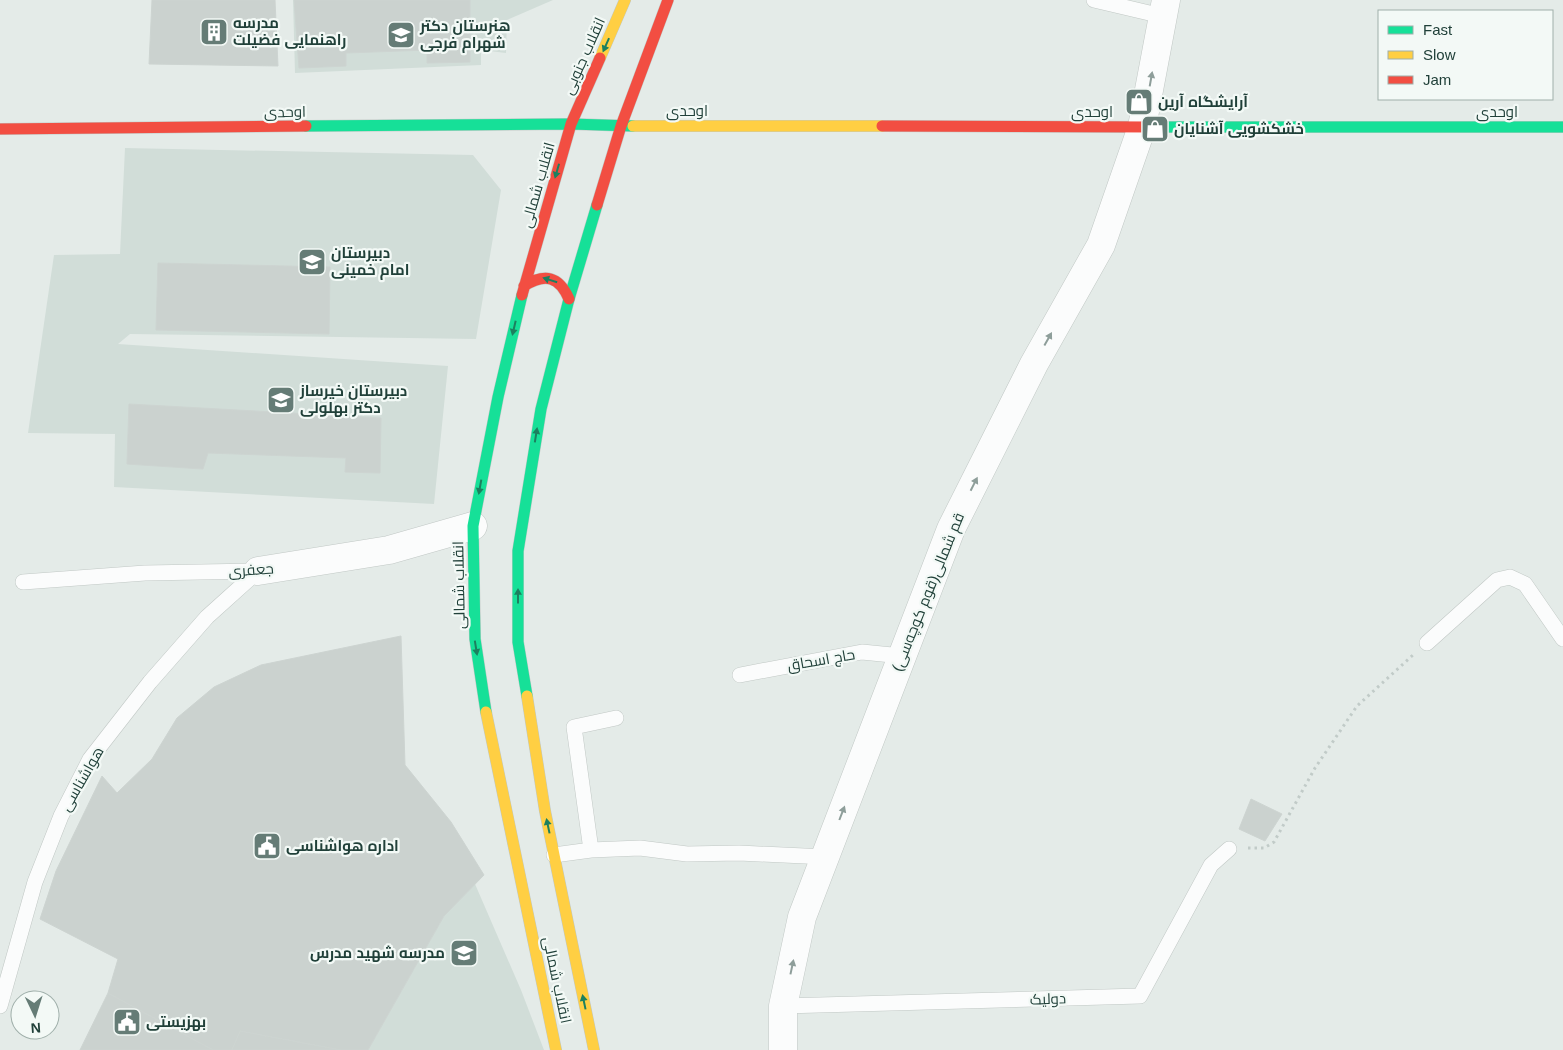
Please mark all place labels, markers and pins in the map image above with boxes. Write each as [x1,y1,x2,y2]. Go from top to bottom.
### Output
place label: مدرسه راهنمایی فضیلت [233,14,346,49]
building icon: مدرسه راهنمایی فضیلت [199,17,229,47]
place label: هنرستان دکتر شهرام فرجی [419,17,510,53]
school or university icon: هنرستان دکتر شهرام فرجی [386,20,416,50]
shop icon: آرایشگاه آرین [1124,87,1154,117]
place label: آرایشگاه آرین [1158,93,1248,111]
shop icon: خشکشویی آشنایان [1140,114,1170,144]
place label: خشکشویی آشنایان [1174,120,1304,138]
place label: دبیرستان امام خمینی [331,244,409,280]
school or university icon: دبیرستان امام خمینی [297,247,327,277]
place label: دبیرستان خیرساز دکتر بهلولی [299,382,407,417]
school or university icon: دبیرستان خیرساز دکتر بهلولی [266,385,296,415]
public building icon: اداره هواشناسی [252,831,282,861]
place label: اداره هواشناسی [286,837,399,855]
school or university icon: مدرسه شهید مدرس [449,938,479,968]
place label: مدرسه شهید مدرس [310,944,445,962]
public building icon: بهزیستی [112,1007,142,1037]
place label: بهزیستی [146,1013,206,1031]

